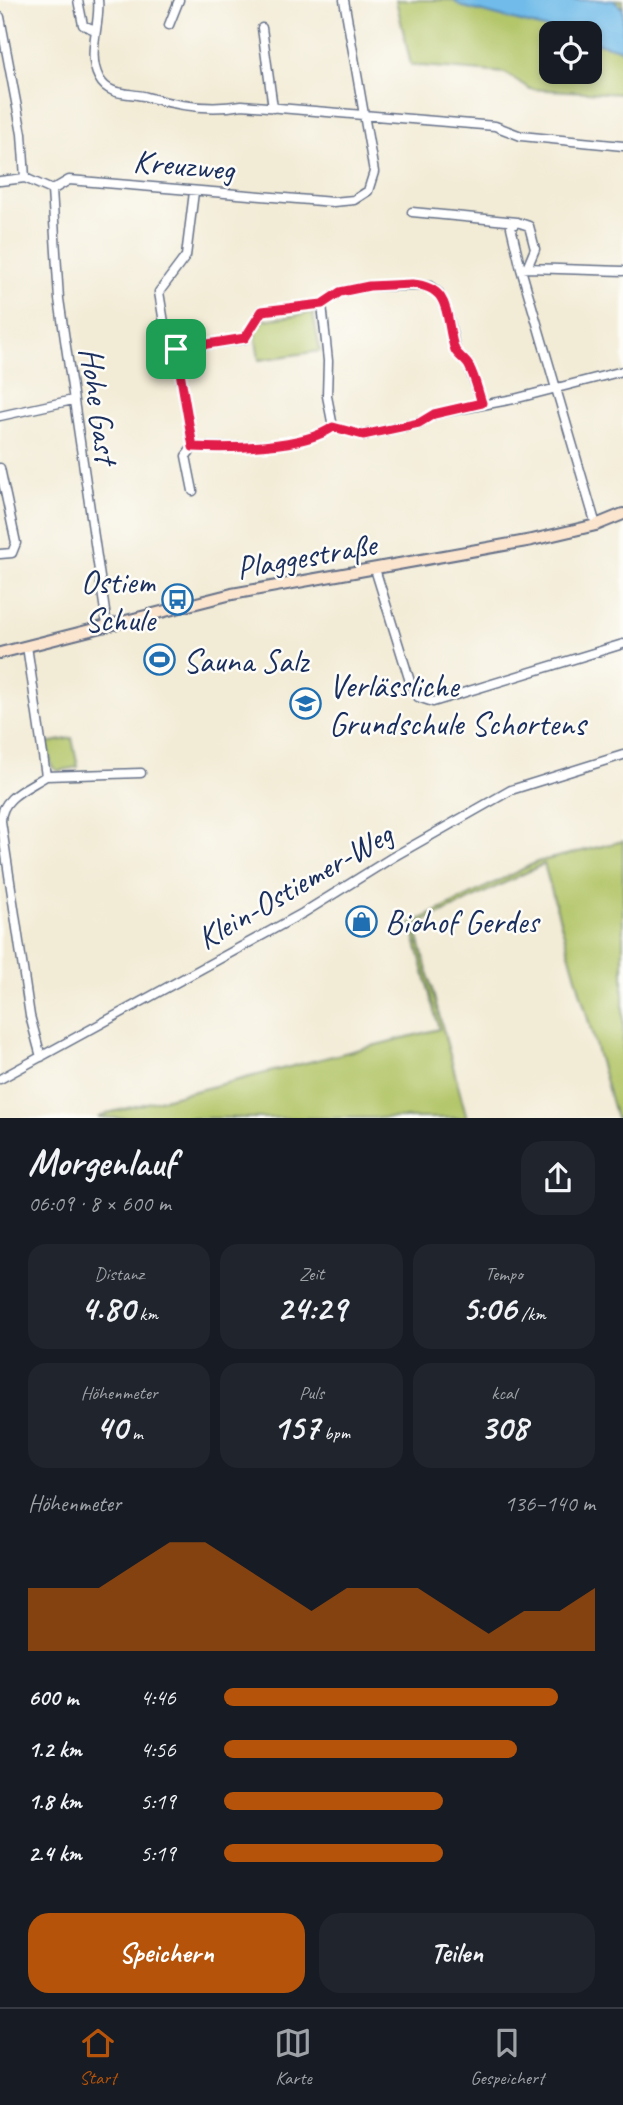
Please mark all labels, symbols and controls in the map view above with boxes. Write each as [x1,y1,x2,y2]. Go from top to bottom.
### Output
map controls [539,21,602,84]
button: locate [539,21,602,84]
street label: Kreuzweg [132,140,237,190]
pin [146,319,206,379]
icon: arrive [157,330,195,368]
street label: Hohe Gast [70,345,128,470]
street label: Plaggestraße [233,523,382,589]
place label: Ostiem Schule [81,561,157,641]
bus stop icon: Ostiem Schule [161,583,195,617]
place label: Sauna Salz [183,640,311,682]
sports icon: Sauna Salz [143,643,177,677]
place label: Verlässliche Grundschule Schortens [329,665,588,745]
school or university icon: Verlässliche Grundschule Schortens [289,687,323,721]
street label: Klein-Ostiemer-Weg [189,812,401,959]
place label: Biohof Gerdes [385,901,541,943]
shop icon: Biohof Gerdes [345,904,379,938]
text: Morgenlauf [28,1139,175,1186]
button: share [521,1141,595,1215]
text: 06:09 · 8 × 600 m [28,1189,171,1218]
text: Distanz [94,1262,144,1286]
text: Zeit [299,1262,324,1286]
text: Tempo [485,1262,523,1286]
text: 4.80 [80,1286,135,1331]
text: 24:29 [277,1286,346,1331]
text: 5:06 [462,1286,516,1331]
text: km [135,1302,158,1326]
text: /km [516,1302,546,1326]
text: Höhenmeter [81,1381,158,1405]
text: Puls [299,1381,324,1405]
text: kcal [491,1381,516,1405]
text: 40 [96,1405,127,1450]
text: 157 [273,1405,319,1450]
text: 308 [480,1405,527,1450]
text: m [127,1421,143,1445]
text: bpm [319,1421,350,1445]
text: Höhenmeter [28,1489,121,1518]
text: 136–140 m [504,1489,595,1518]
text: 600 m [28,1683,78,1712]
text: 4:46 [140,1683,176,1712]
text: 1.2 km [28,1735,82,1764]
text: 4:56 [140,1735,176,1764]
text: 1.8 km [28,1787,82,1816]
text: 5:19 [140,1787,176,1816]
text: 2.4 km [28,1839,82,1868]
text: 5:19 [140,1839,176,1868]
button: Speichern [28,1913,305,1993]
button: Teilen [319,1913,595,1993]
tab: Start [79,2024,117,2090]
tab: Karte [274,2024,312,2090]
tab: Gespeichert [470,2024,544,2090]

